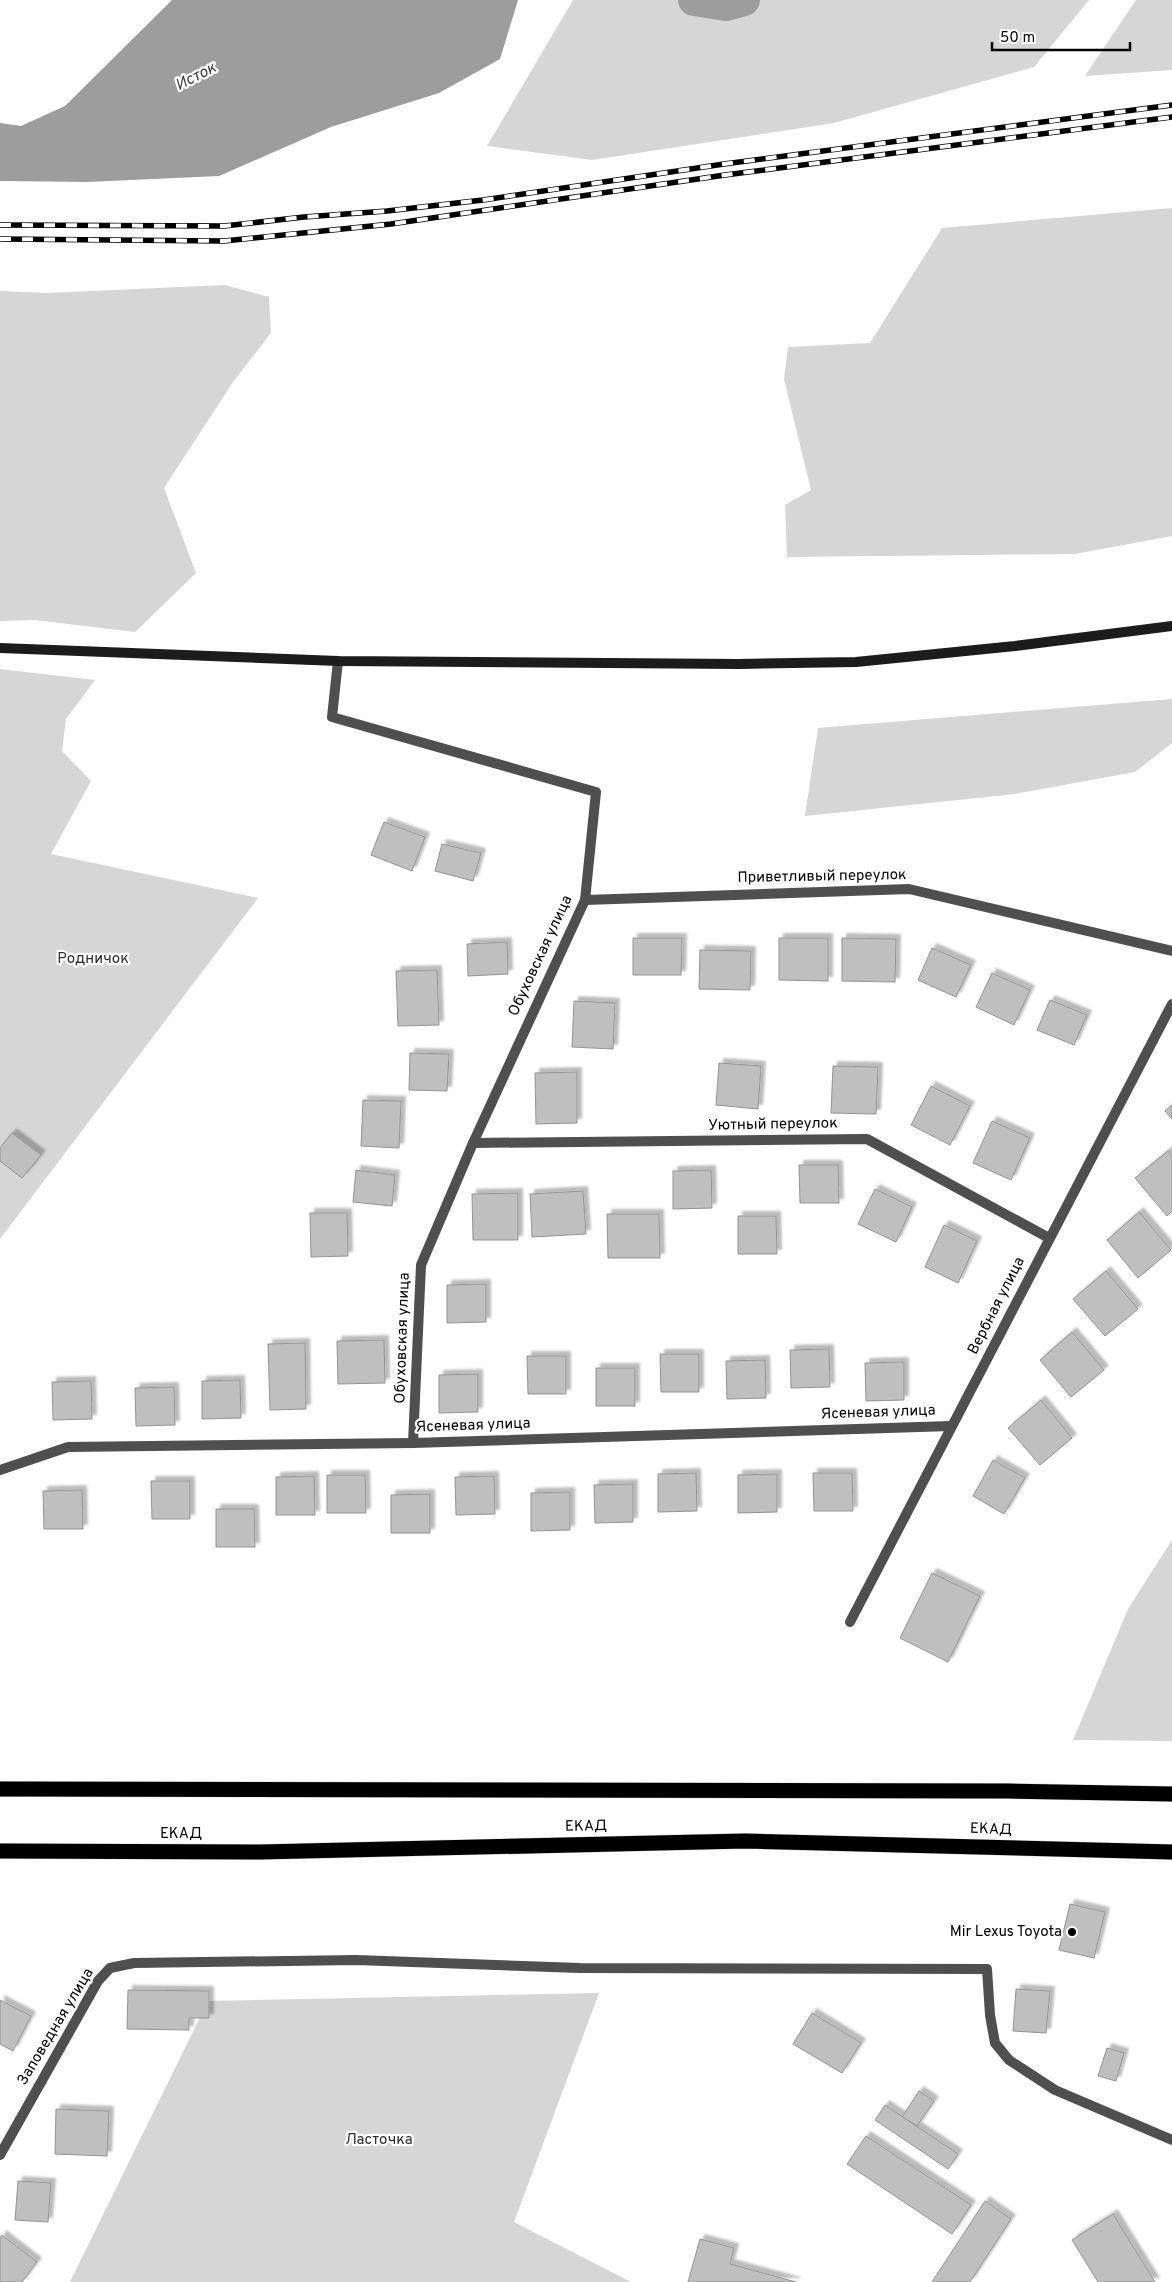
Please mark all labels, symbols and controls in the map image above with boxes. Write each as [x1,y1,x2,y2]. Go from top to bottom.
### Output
scale bar [992,20,1130,52]
text: 50 m [1000,29,1035,48]
water label: Исток [172,58,221,96]
street label: Приветливый переулок [737,866,907,888]
street label: Обуховская улица [505,893,577,1019]
park label: Родничок [57,950,129,969]
street label: Уютный переулок [708,1114,838,1136]
street label: Вербная улица [964,1254,1030,1358]
street label: Обуховская улица [391,1272,415,1404]
street label: Ясеневая улица [820,1401,936,1425]
street label: Ясеневая улица [415,1414,531,1438]
street label: ЕКАД [565,1817,607,1837]
street label: ЕКАД [970,1820,1012,1840]
street label: ЕКАД [160,1825,202,1844]
place label: Mir Lexus Toyota [950,1923,1062,1942]
marker: Mir Lexus Toyota [1066,1926,1078,1938]
street label: Заповедная улица [14,1965,98,2089]
park label: Ласточка [345,2131,413,2150]

